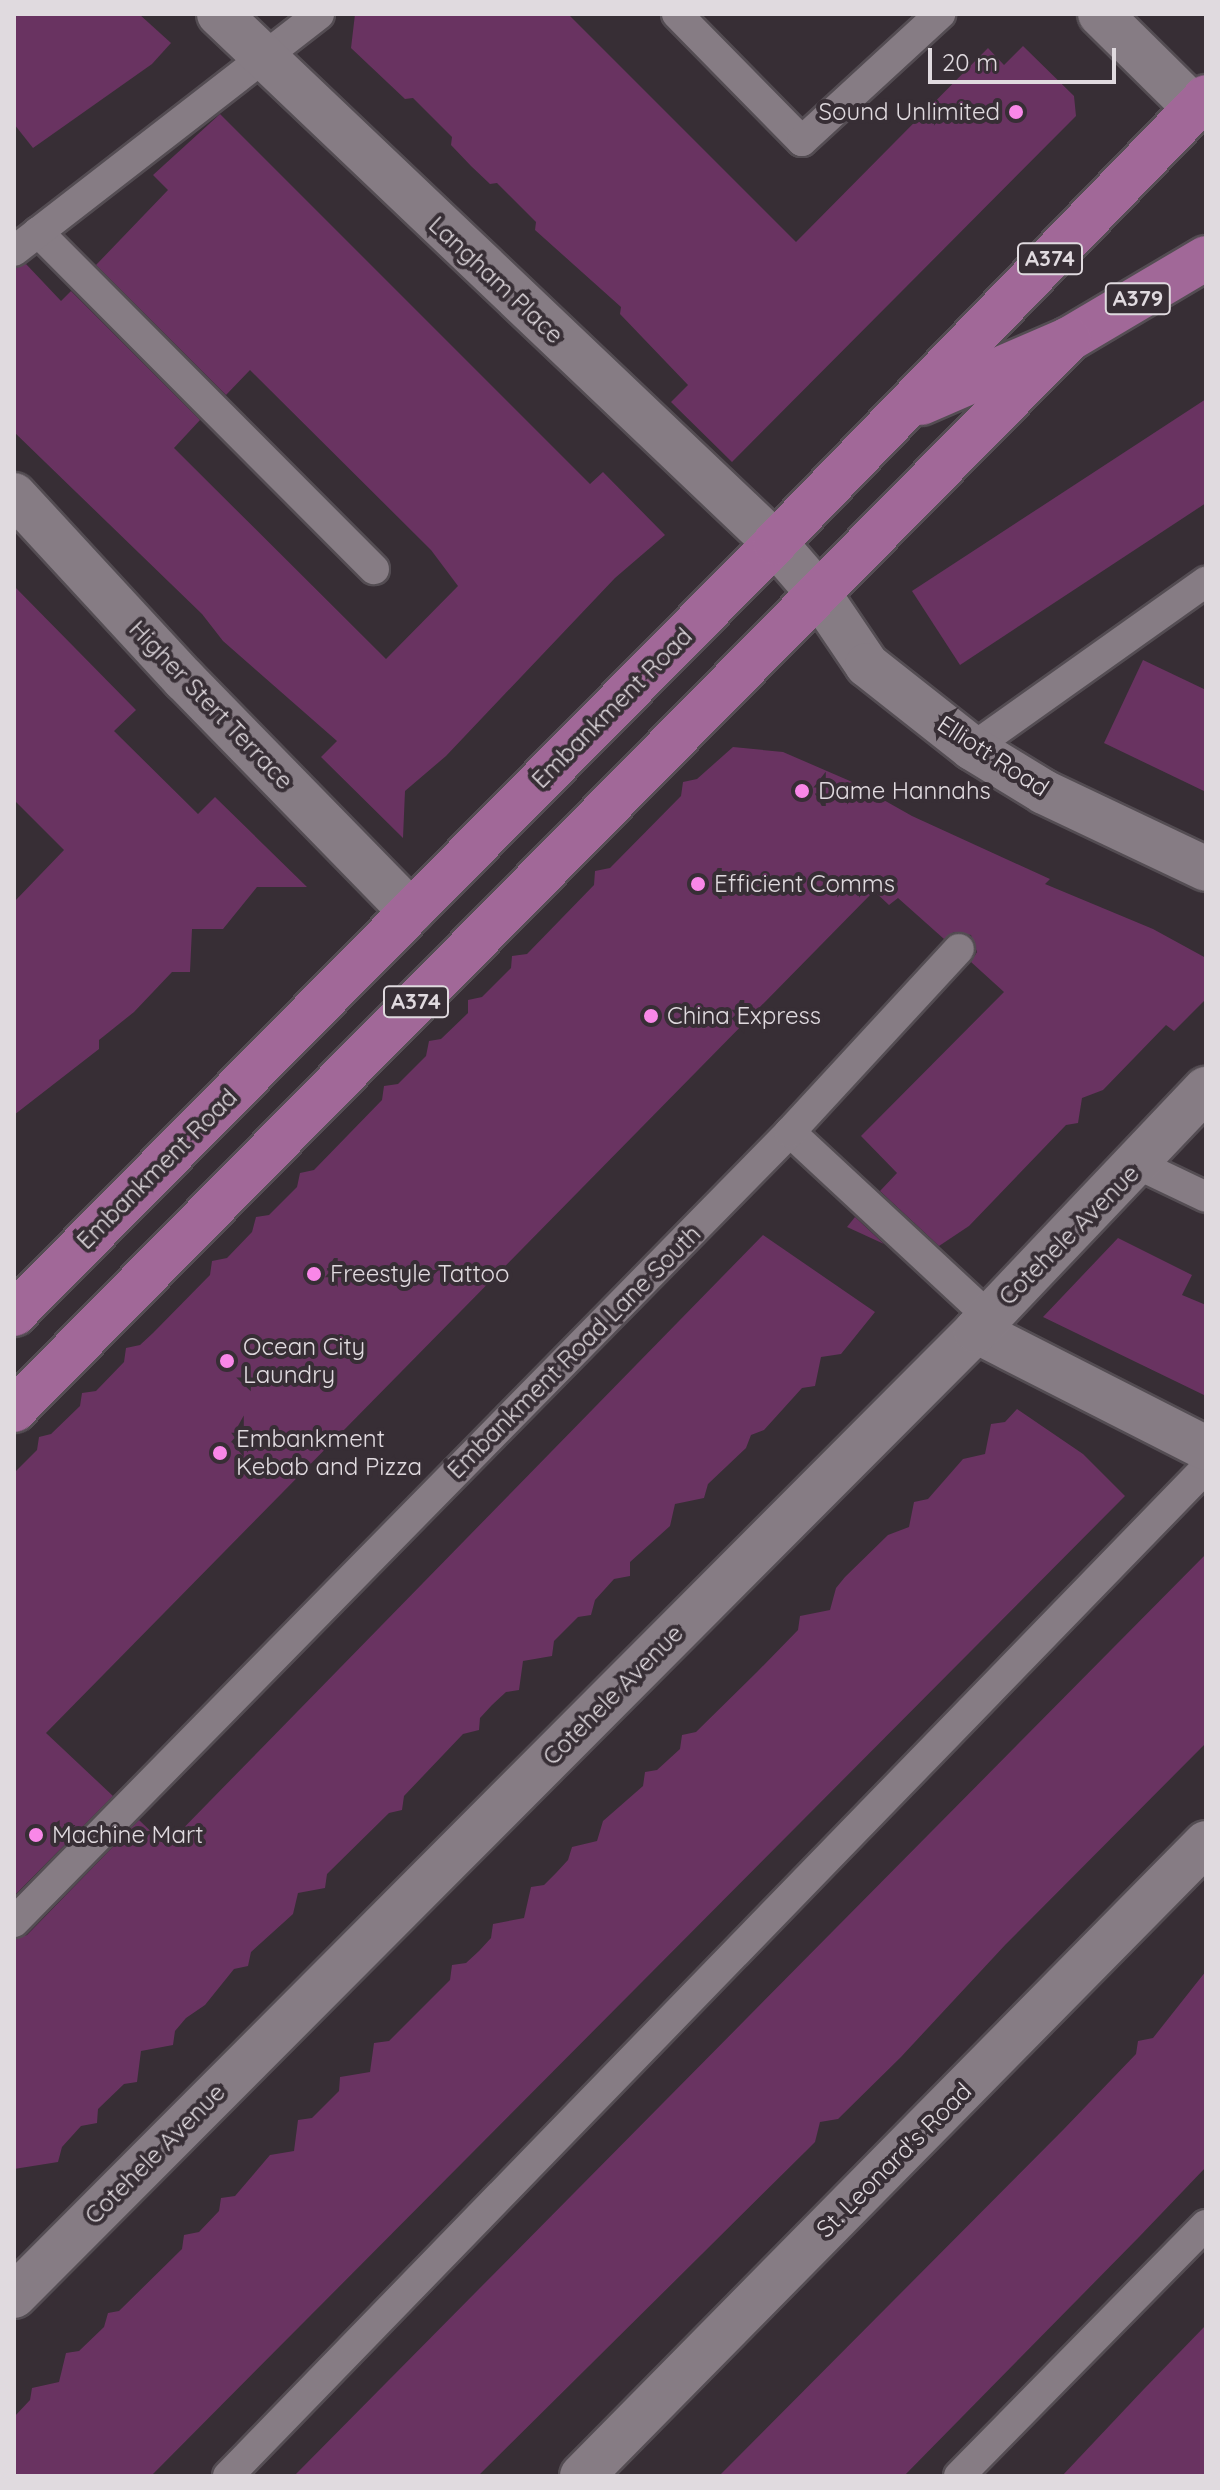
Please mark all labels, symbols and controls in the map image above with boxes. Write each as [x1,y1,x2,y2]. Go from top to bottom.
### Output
scale bar [932,32,1120,82]
text: 20 m [942,47,998,77]
place label: Sound Unlimited [819,98,1000,126]
marker: Sound Unlimited [1007,103,1025,121]
street label: Langham Place [423,210,569,350]
road number: A374 [1016,241,1084,277]
road number: A379 [1104,281,1172,317]
street label: Higher Stert Terrace [123,615,299,795]
street label: Embankment Road [526,622,698,794]
street label: Elliott Road [932,709,1054,803]
place label: Dame Hannahs [818,777,991,805]
marker: Dame Hannahs [793,782,811,800]
place label: Efficient Comms [714,870,895,898]
marker: Efficient Comms [689,875,707,893]
road number: A374 [382,984,450,1020]
place label: China Express [667,1002,821,1030]
marker: China Express [642,1007,660,1025]
street label: Embankment Road [71,1083,243,1255]
street label: Cotehele Avenue [993,1159,1145,1311]
street label: Embankment Road Lane South [441,1219,707,1485]
place label: Freestyle Tattoo [330,1260,509,1288]
marker: Freestyle Tattoo [305,1265,323,1283]
place label: Ocean City Laundry [243,1333,365,1389]
marker: Ocean City Laundry [218,1352,236,1370]
place label: Embankment Kebab and Pizza [236,1425,422,1481]
marker: Embankment Kebab and Pizza [211,1444,229,1462]
street label: Cotehele Avenue [537,1619,689,1771]
place label: Machine Mart [52,1821,203,1849]
marker: Machine Mart [27,1826,45,1844]
street label: St. Leonard's Road [811,2077,977,2243]
street label: Cotehele Avenue [79,2078,231,2230]

